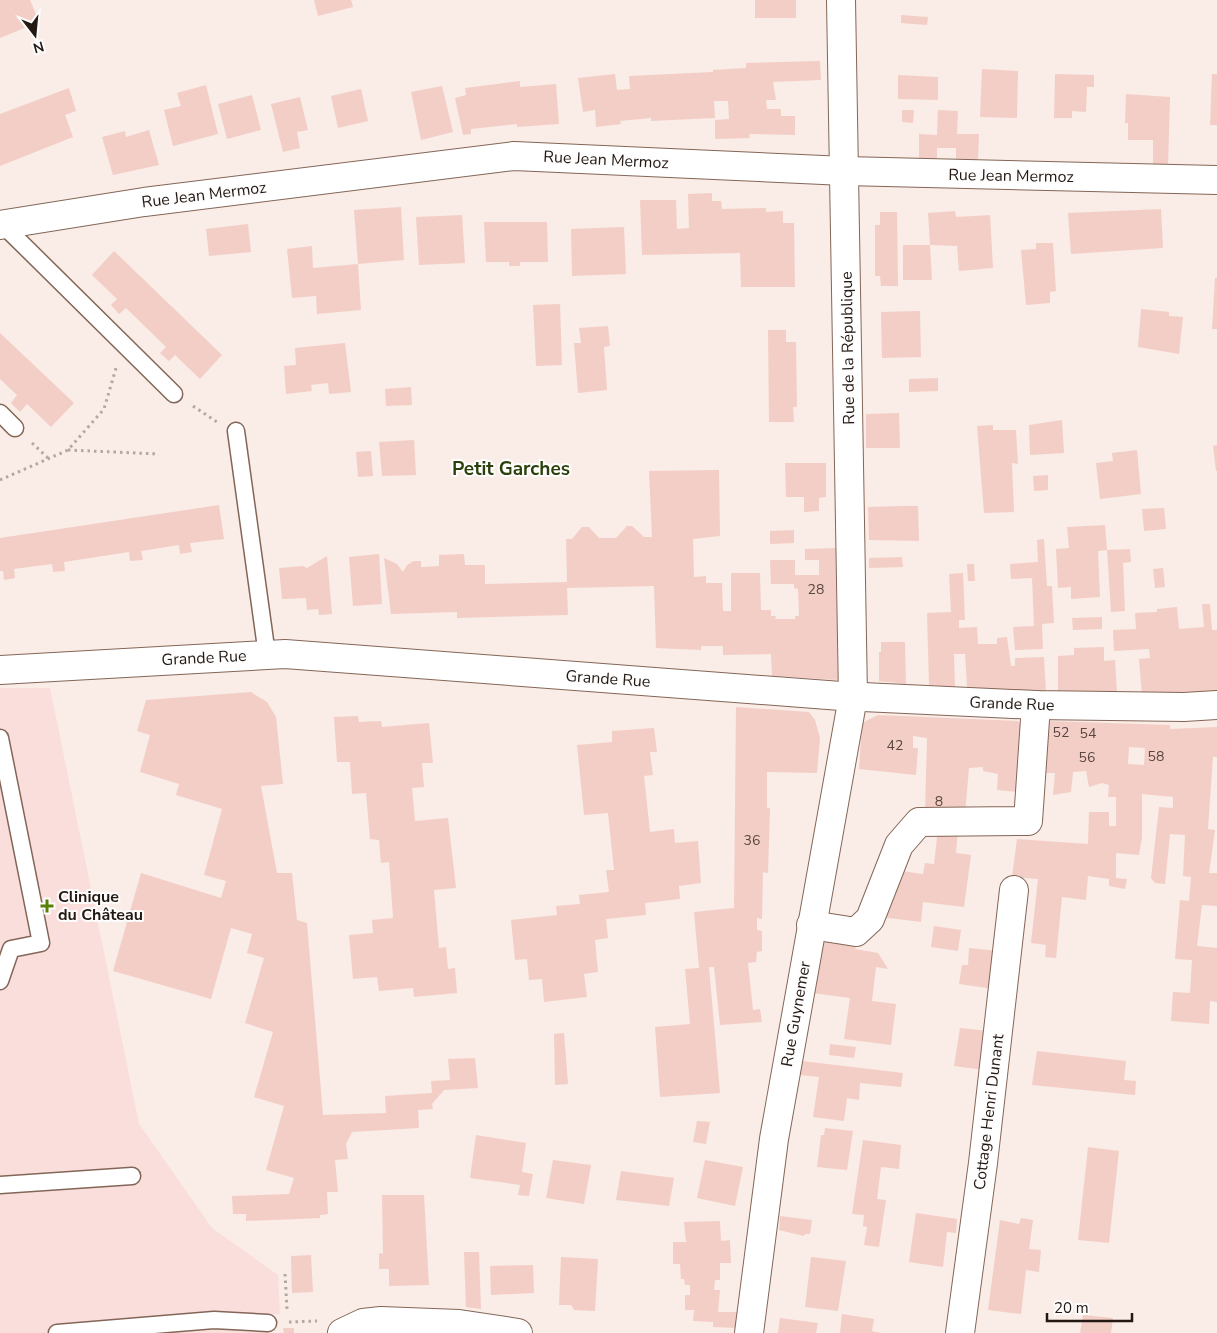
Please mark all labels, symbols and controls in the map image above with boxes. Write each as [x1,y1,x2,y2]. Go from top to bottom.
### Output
north arrow [10,10,60,60]
text: N [31,36,46,58]
street label: Rue Jean Mermoz [543,146,669,174]
street label: Rue Jean Mermoz [948,164,1074,188]
street label: Rue Jean Mermoz [140,176,268,214]
street label: Rue de la République [836,271,860,425]
district label: Petit Garches [452,456,570,482]
house number: 28 [808,580,824,599]
street label: Grande Rue [161,645,247,671]
street label: Grande Rue [565,665,651,693]
street label: Grande Rue [969,692,1055,716]
house number: 52 [1053,723,1069,742]
house number: 54 [1080,724,1096,743]
house number: 42 [887,736,903,755]
house number: 58 [1148,747,1164,766]
house number: 56 [1079,748,1095,767]
house number: 8 [935,792,943,811]
house number: 36 [744,831,760,850]
place label: Clinique du Château [58,886,143,926]
marker: Clinique du Château [40,899,54,913]
street label: Rue Guynemer [776,959,816,1068]
street label: Cottage Henri Dunant [969,1032,1010,1191]
scale bar [1047,1290,1132,1322]
text: 20 m [1054,1298,1089,1318]

